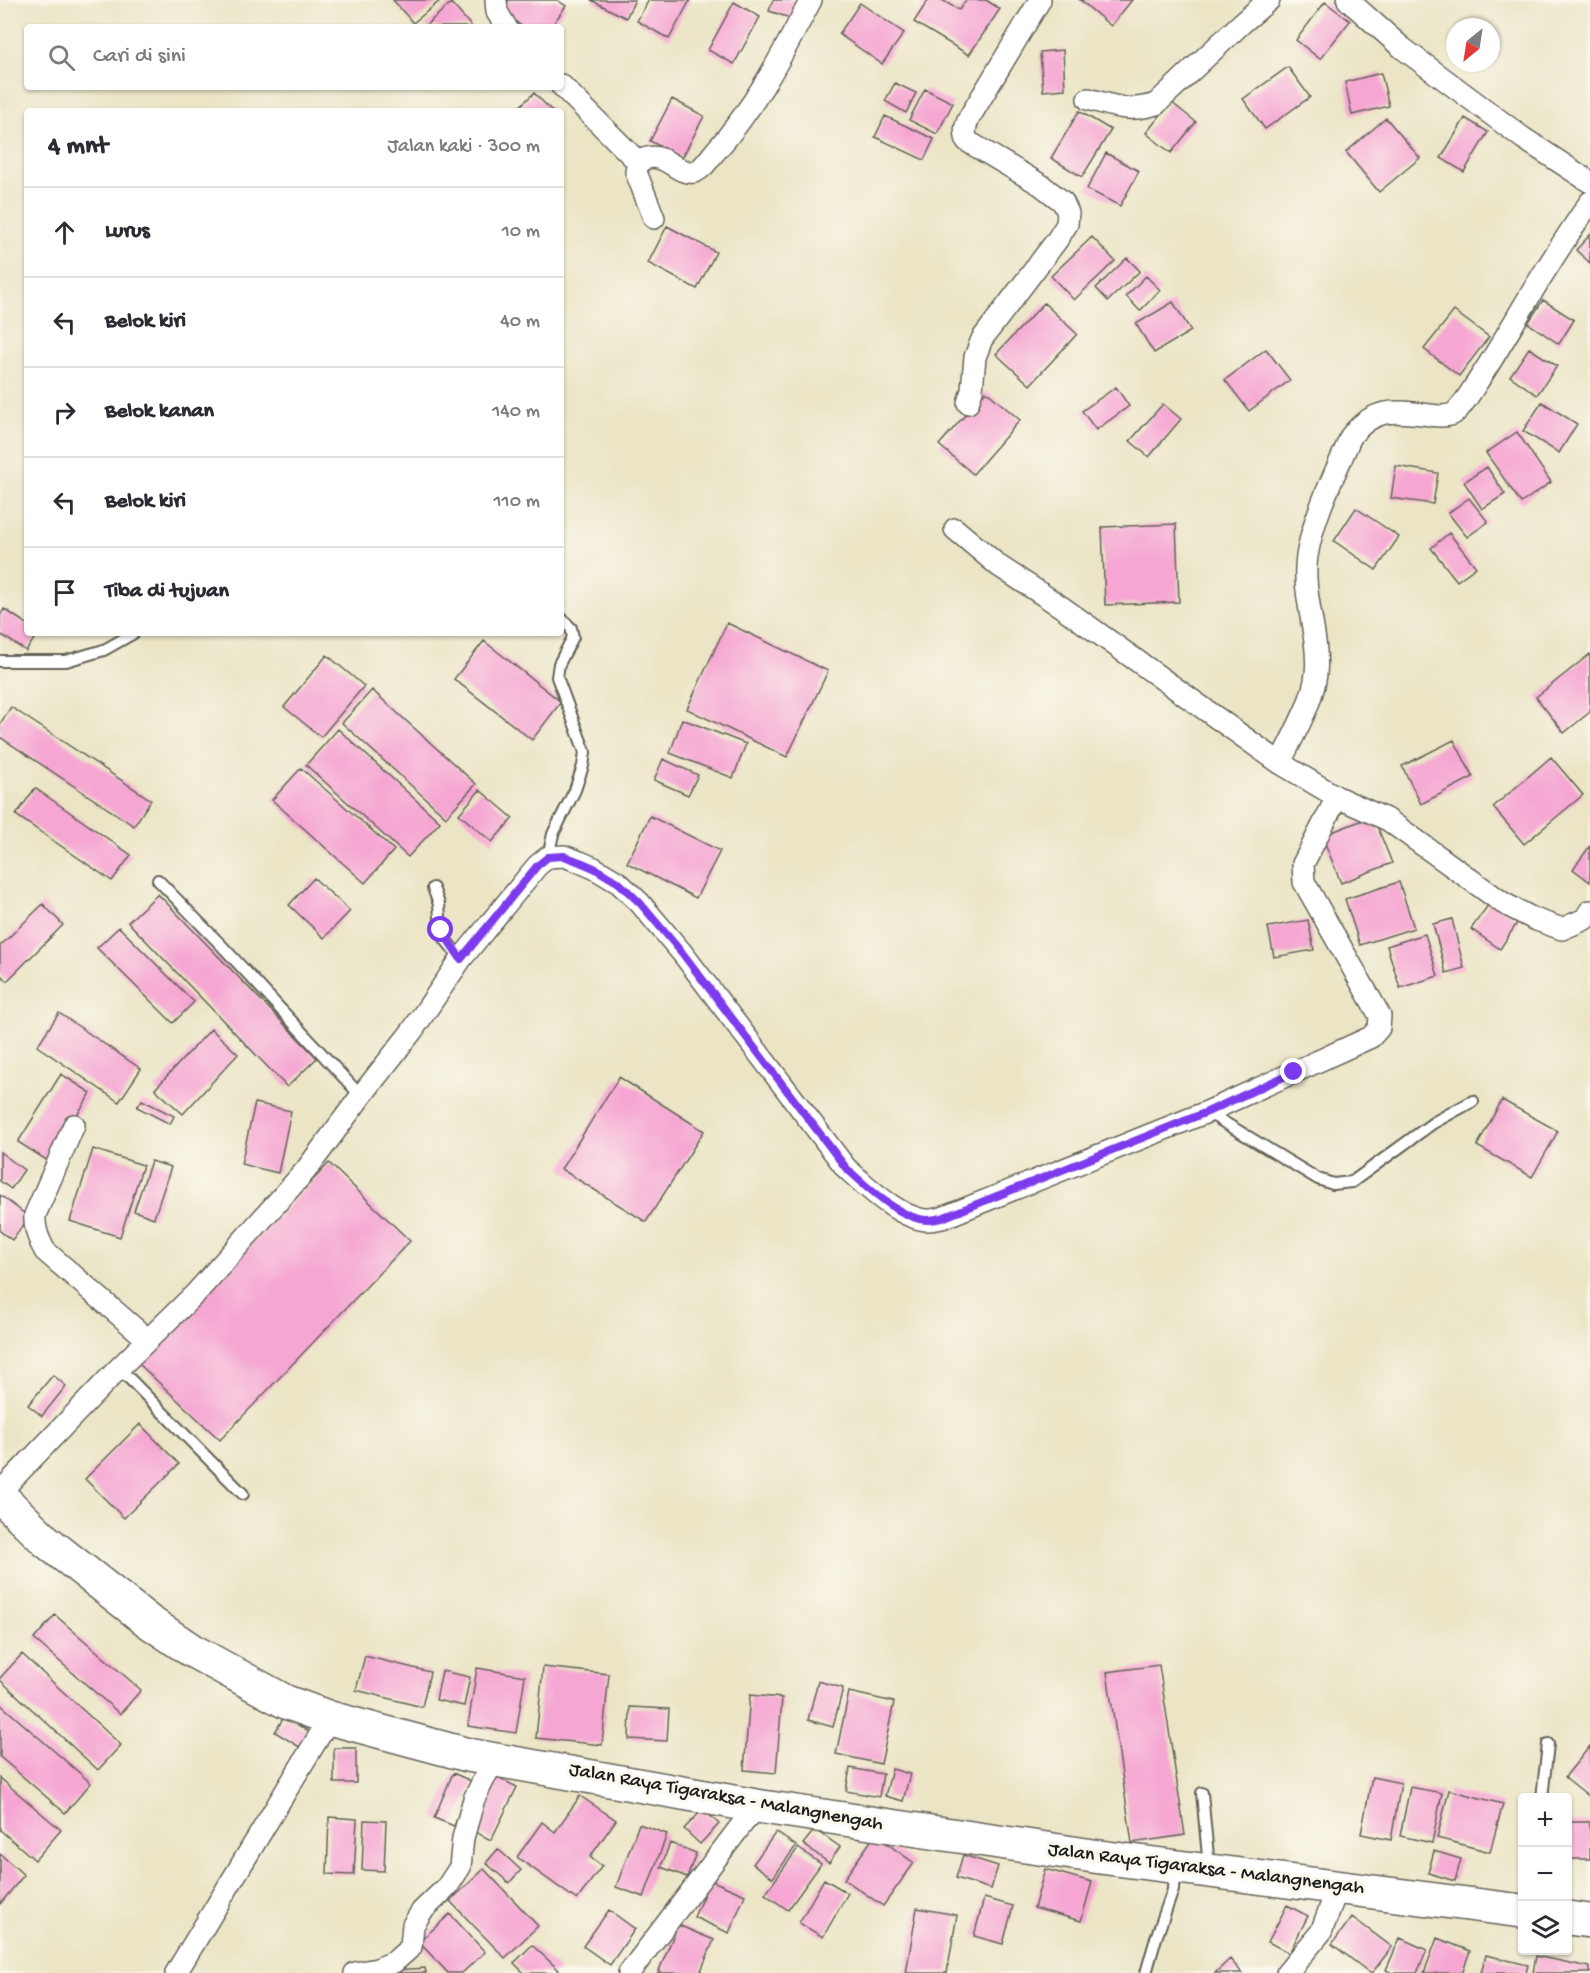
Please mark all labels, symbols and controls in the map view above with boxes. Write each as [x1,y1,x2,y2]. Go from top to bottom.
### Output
north arrow [1446,18,1500,72]
search box [24,24,564,90]
icon: search [45,41,78,74]
text: Cari di sini [93,44,186,70]
text: 4 mnt [48,132,108,163]
text: Jalan kaki · 300 m [388,136,540,159]
icon: ahead [48,216,81,249]
text: Lurus [105,219,150,245]
text: 10 m [502,221,540,244]
icon: left [48,306,81,339]
text: Belok kiri [105,309,186,335]
text: 40 m [500,311,540,334]
icon: right [48,396,81,429]
text: Belok kanan [105,399,214,425]
text: 140 m [492,401,540,424]
icon: left [48,486,81,519]
text: Belok kiri [105,489,186,515]
text: 110 m [494,491,540,514]
icon: arrive [48,576,81,609]
text: Tiba di tujuan [105,579,229,605]
route start [427,916,453,942]
route end [1280,1058,1306,1084]
street label: Jalan Raya Tigaraksa - Malangnengah [567,1759,885,1837]
map controls [1518,1793,1572,1955]
button: + [1518,1793,1572,1847]
street label: Jalan Raya Tigaraksa - Malangnengah [1047,1839,1366,1901]
button: − [1518,1847,1572,1901]
button: layers [1518,1901,1572,1955]

